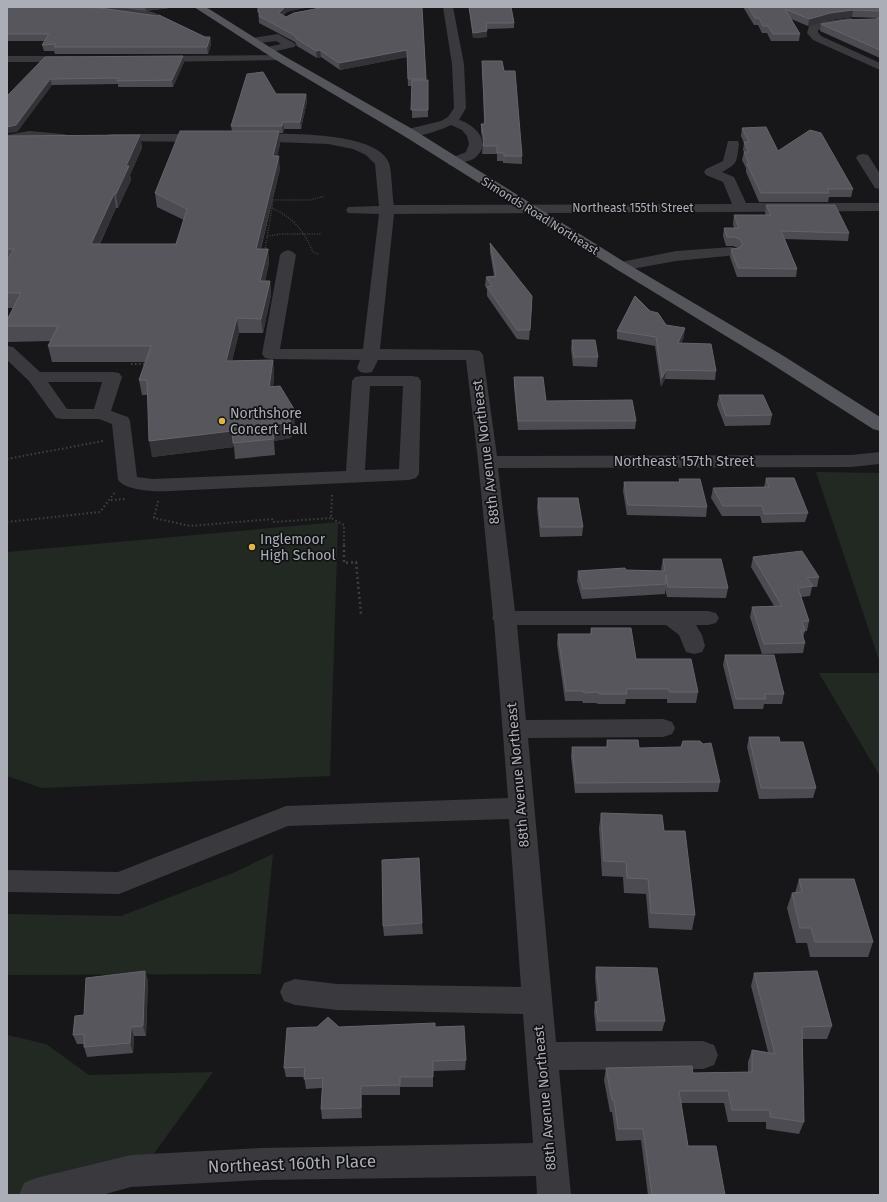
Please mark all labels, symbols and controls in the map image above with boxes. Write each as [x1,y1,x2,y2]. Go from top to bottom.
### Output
street label: Simonds Road Northeast [479,174,602,258]
street label: Northeast 155th Street [572,201,694,215]
street label: 88th Avenue Northeast [469,378,503,525]
place label: Northshore Concert Hall [230,405,307,438]
marker: Northshore Concert Hall [217,416,227,426]
street label: Northeast 157th Street [614,453,755,470]
place label: Inglemoor High School [260,531,336,564]
marker: Inglemoor High School [247,542,257,552]
street label: 88th Avenue Northeast [503,701,533,848]
street label: 88th Avenue Northeast [530,1024,560,1171]
street label: Northeast 160th Place [207,1151,377,1177]

